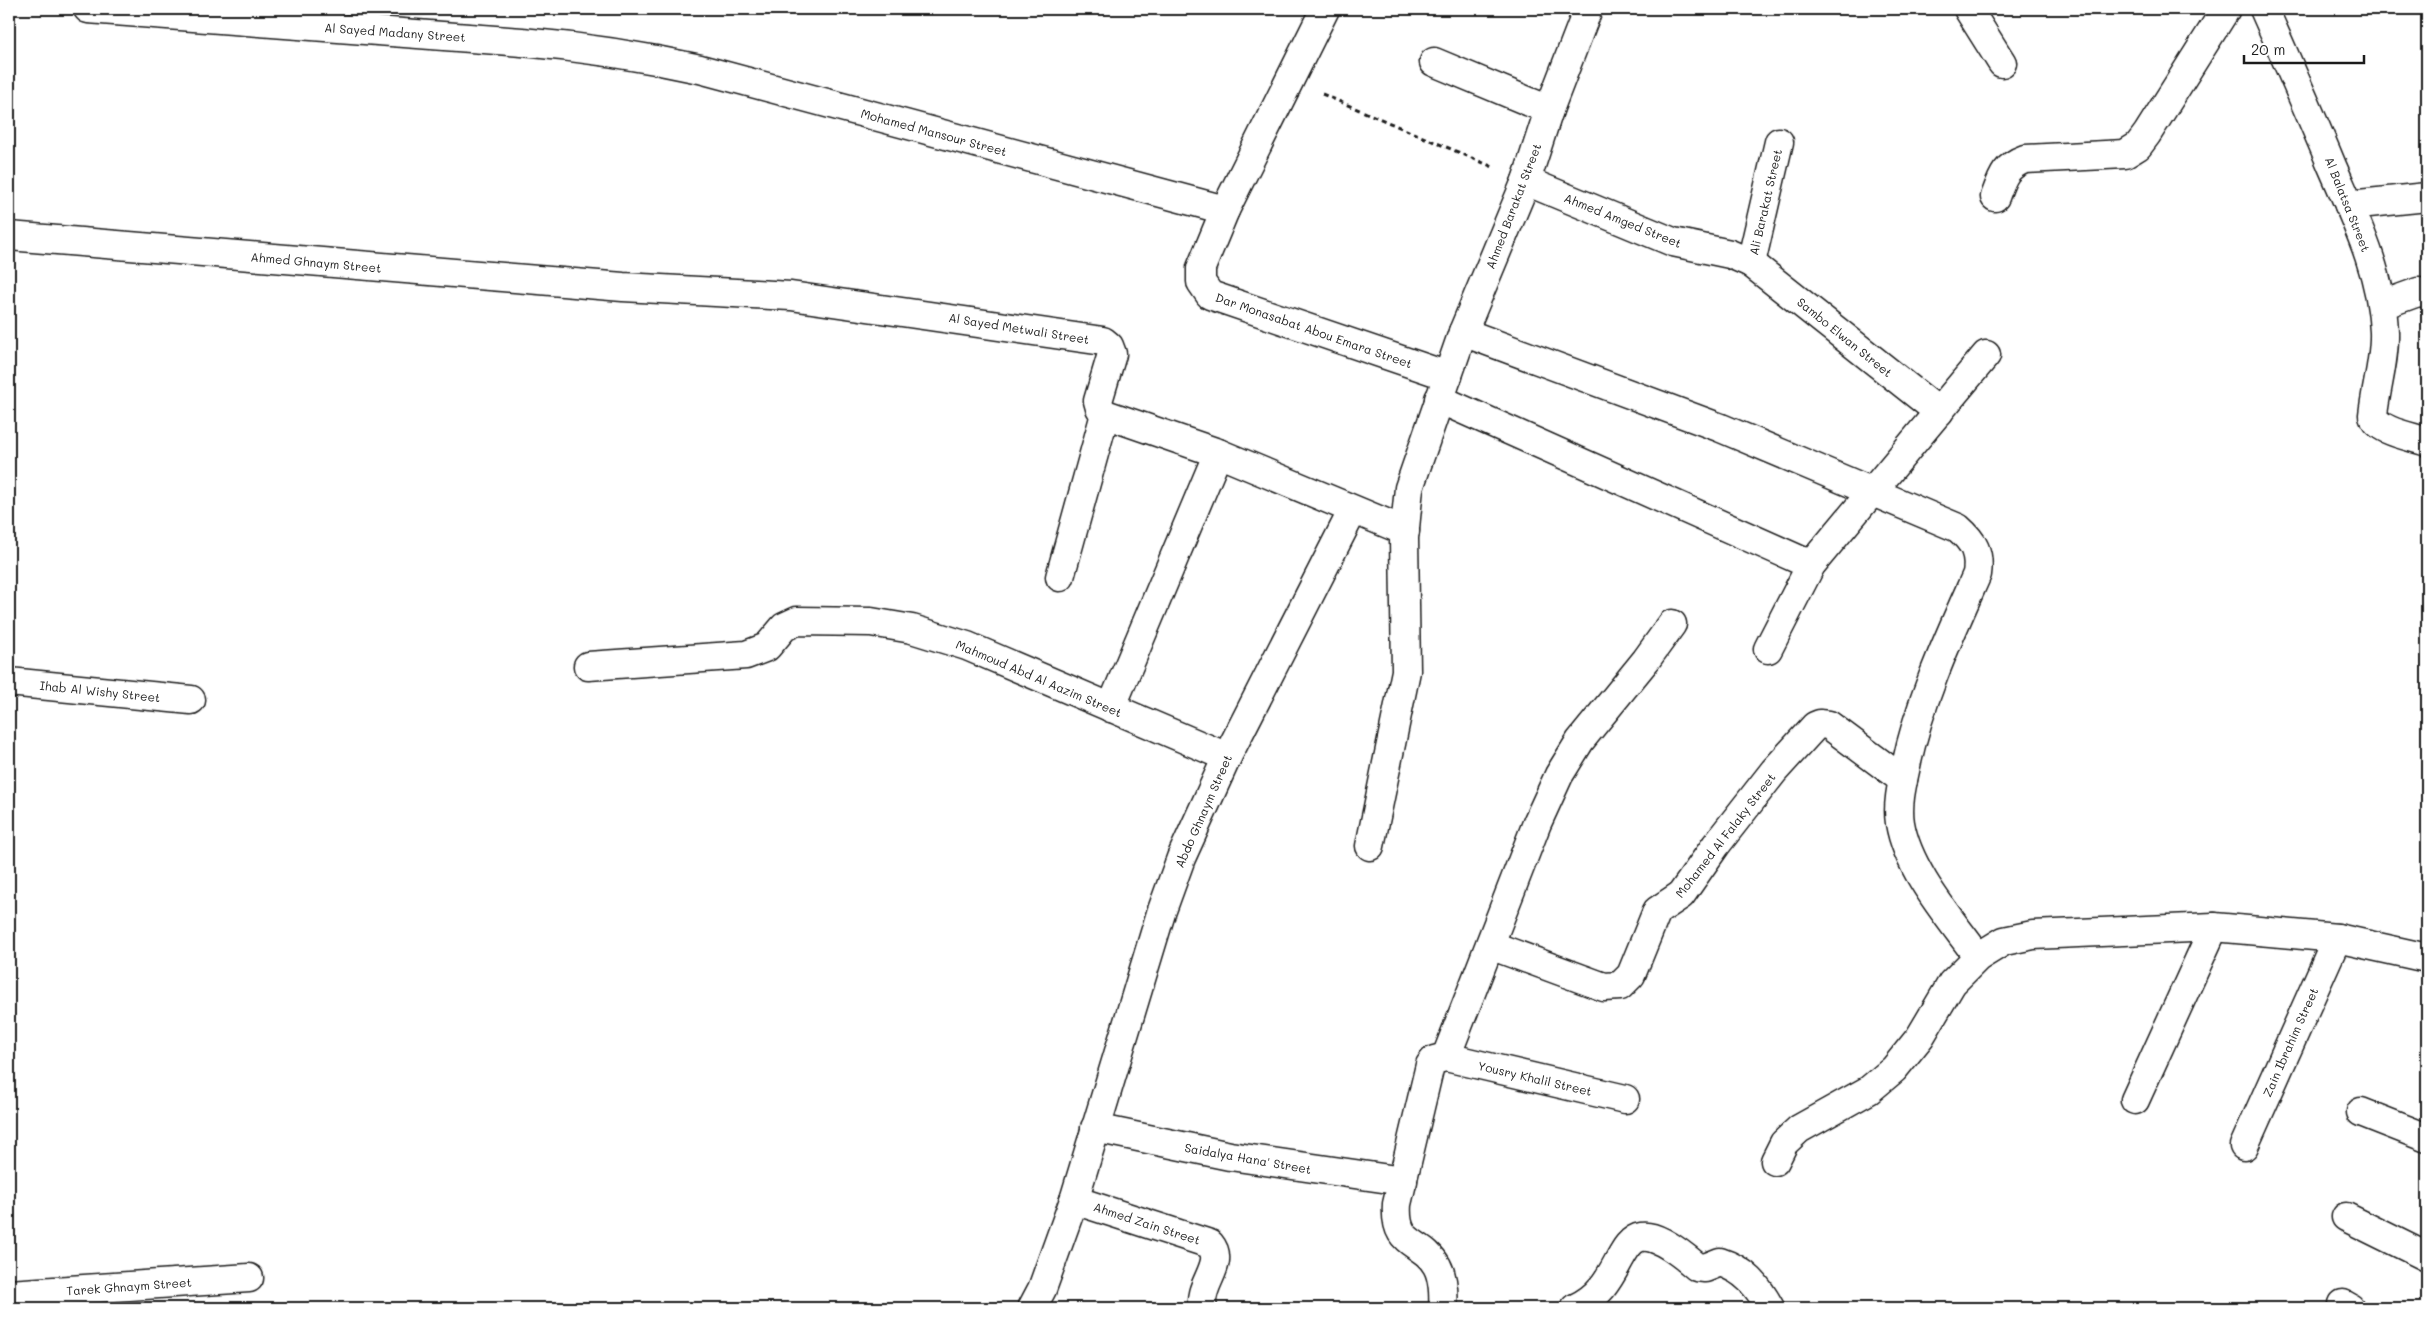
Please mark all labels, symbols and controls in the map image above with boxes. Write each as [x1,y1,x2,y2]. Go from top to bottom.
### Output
street label: Al Sayed Madany Street [324,19,466,45]
scale bar [2244,32,2364,64]
text: 20 m [2251,39,2285,59]
street label: Mohamed Mansour Street [859,105,1009,159]
street label: Ahmed Barakat Street [1482,141,1544,271]
street label: Ali Barakat Street [1745,147,1785,257]
street label: Al Balatsa Street [2322,154,2374,254]
street label: Ahmed Amged Street [1562,189,1684,251]
street label: Ahmed Ghnaym Street [250,248,382,276]
street label: Dar Monasabat Abou Emara Street [1214,289,1414,371]
street label: Sambo Elwan Street [1794,294,1896,380]
street label: Al Sayed Metwali Street [947,309,1091,347]
street label: Mahmoud Abd Al Aazim Street [954,636,1124,720]
street label: Ihab Al Wishy Street [39,677,161,705]
street label: Abdo Ghnaym Street [1171,752,1235,870]
street label: Mohamed Al Falaky Street [1671,769,1779,901]
street label: Zain Ibrahim Street [2259,985,2321,1099]
street label: Yousry Khalil Street [1476,1057,1594,1099]
street label: Saidalya Hana' Street [1183,1139,1313,1177]
street label: Ahmed Zain Street [1092,1198,1202,1248]
street label: Tarek Ghnaym Street [66,1274,192,1298]

